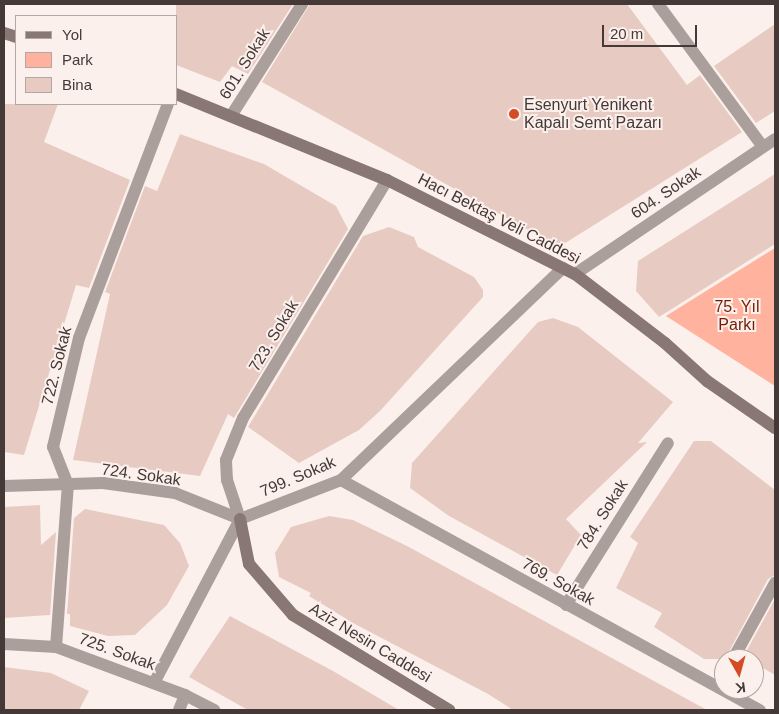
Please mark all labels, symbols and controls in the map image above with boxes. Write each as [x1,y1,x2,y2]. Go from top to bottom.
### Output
legend [15,15,178,105]
scale bar [604,15,699,47]
street label: 601. Sokak [216,25,274,103]
text: 20 m [610,25,643,42]
text: Yol [62,26,82,43]
text: Park [62,51,93,68]
text: Bina [62,76,92,93]
place label: Esenyurt Yenikent Kapalı Semt Pazarı [524,95,662,133]
marker: Esenyurt Yenikent Kapalı Semt Pazarı [508,108,520,120]
street label: 604. Sokak [627,163,705,223]
street label: Hacı Bektaş Veli Caddesi [415,170,583,268]
street label: 723. Sokak [245,297,303,375]
park label: 75. Yıl Parkı [714,297,760,335]
street label: 722. Sokak [38,325,76,407]
street label: 799. Sokak [257,453,339,501]
street label: 724. Sokak [100,460,182,490]
street label: 784. Sokak [574,476,632,554]
street label: 769. Sokak [518,554,598,610]
street label: Aziz Nesin Caddesi [306,599,434,687]
street label: 725. Sokak [76,629,158,675]
north arrow [714,649,764,699]
text: K [735,679,747,696]

